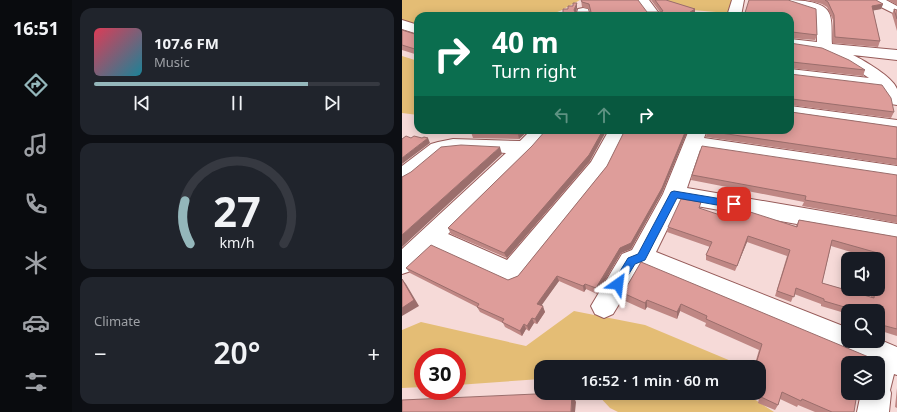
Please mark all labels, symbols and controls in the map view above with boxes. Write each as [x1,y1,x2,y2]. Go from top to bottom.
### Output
text: 16:51 [13,16,59,40]
text: 40 m [492,23,559,61]
icon: right [426,28,478,80]
text: 107.6 FM [154,33,219,53]
text: Music [154,53,190,71]
text: Turn right [492,59,576,83]
icon: directions [22,71,50,99]
icon: previous [131,92,153,114]
icon: pause [226,92,248,114]
icon: next [321,92,343,114]
icon: left [551,104,573,126]
icon: ahead [593,104,615,126]
icon: right [635,104,657,126]
icon: music [22,131,50,159]
text: 27 [213,183,261,239]
pin [717,187,751,221]
icon: phone [22,190,50,218]
icon: arrive [723,193,745,215]
text: km/h [219,233,255,252]
icon: climate [22,249,50,277]
map controls [841,252,885,400]
button: sound [841,252,885,296]
position arrow [597,263,639,305]
button: search [841,304,885,348]
icon: car [22,309,50,337]
text: Climate [94,312,140,330]
text: 20° [213,332,261,373]
text: − [94,338,107,368]
text: + [367,338,380,368]
speed limit sign: 30 [414,348,466,400]
button: layers [841,356,885,400]
icon: filters [22,368,50,396]
text: 16:52 · 1 min · 60 m [581,370,719,390]

